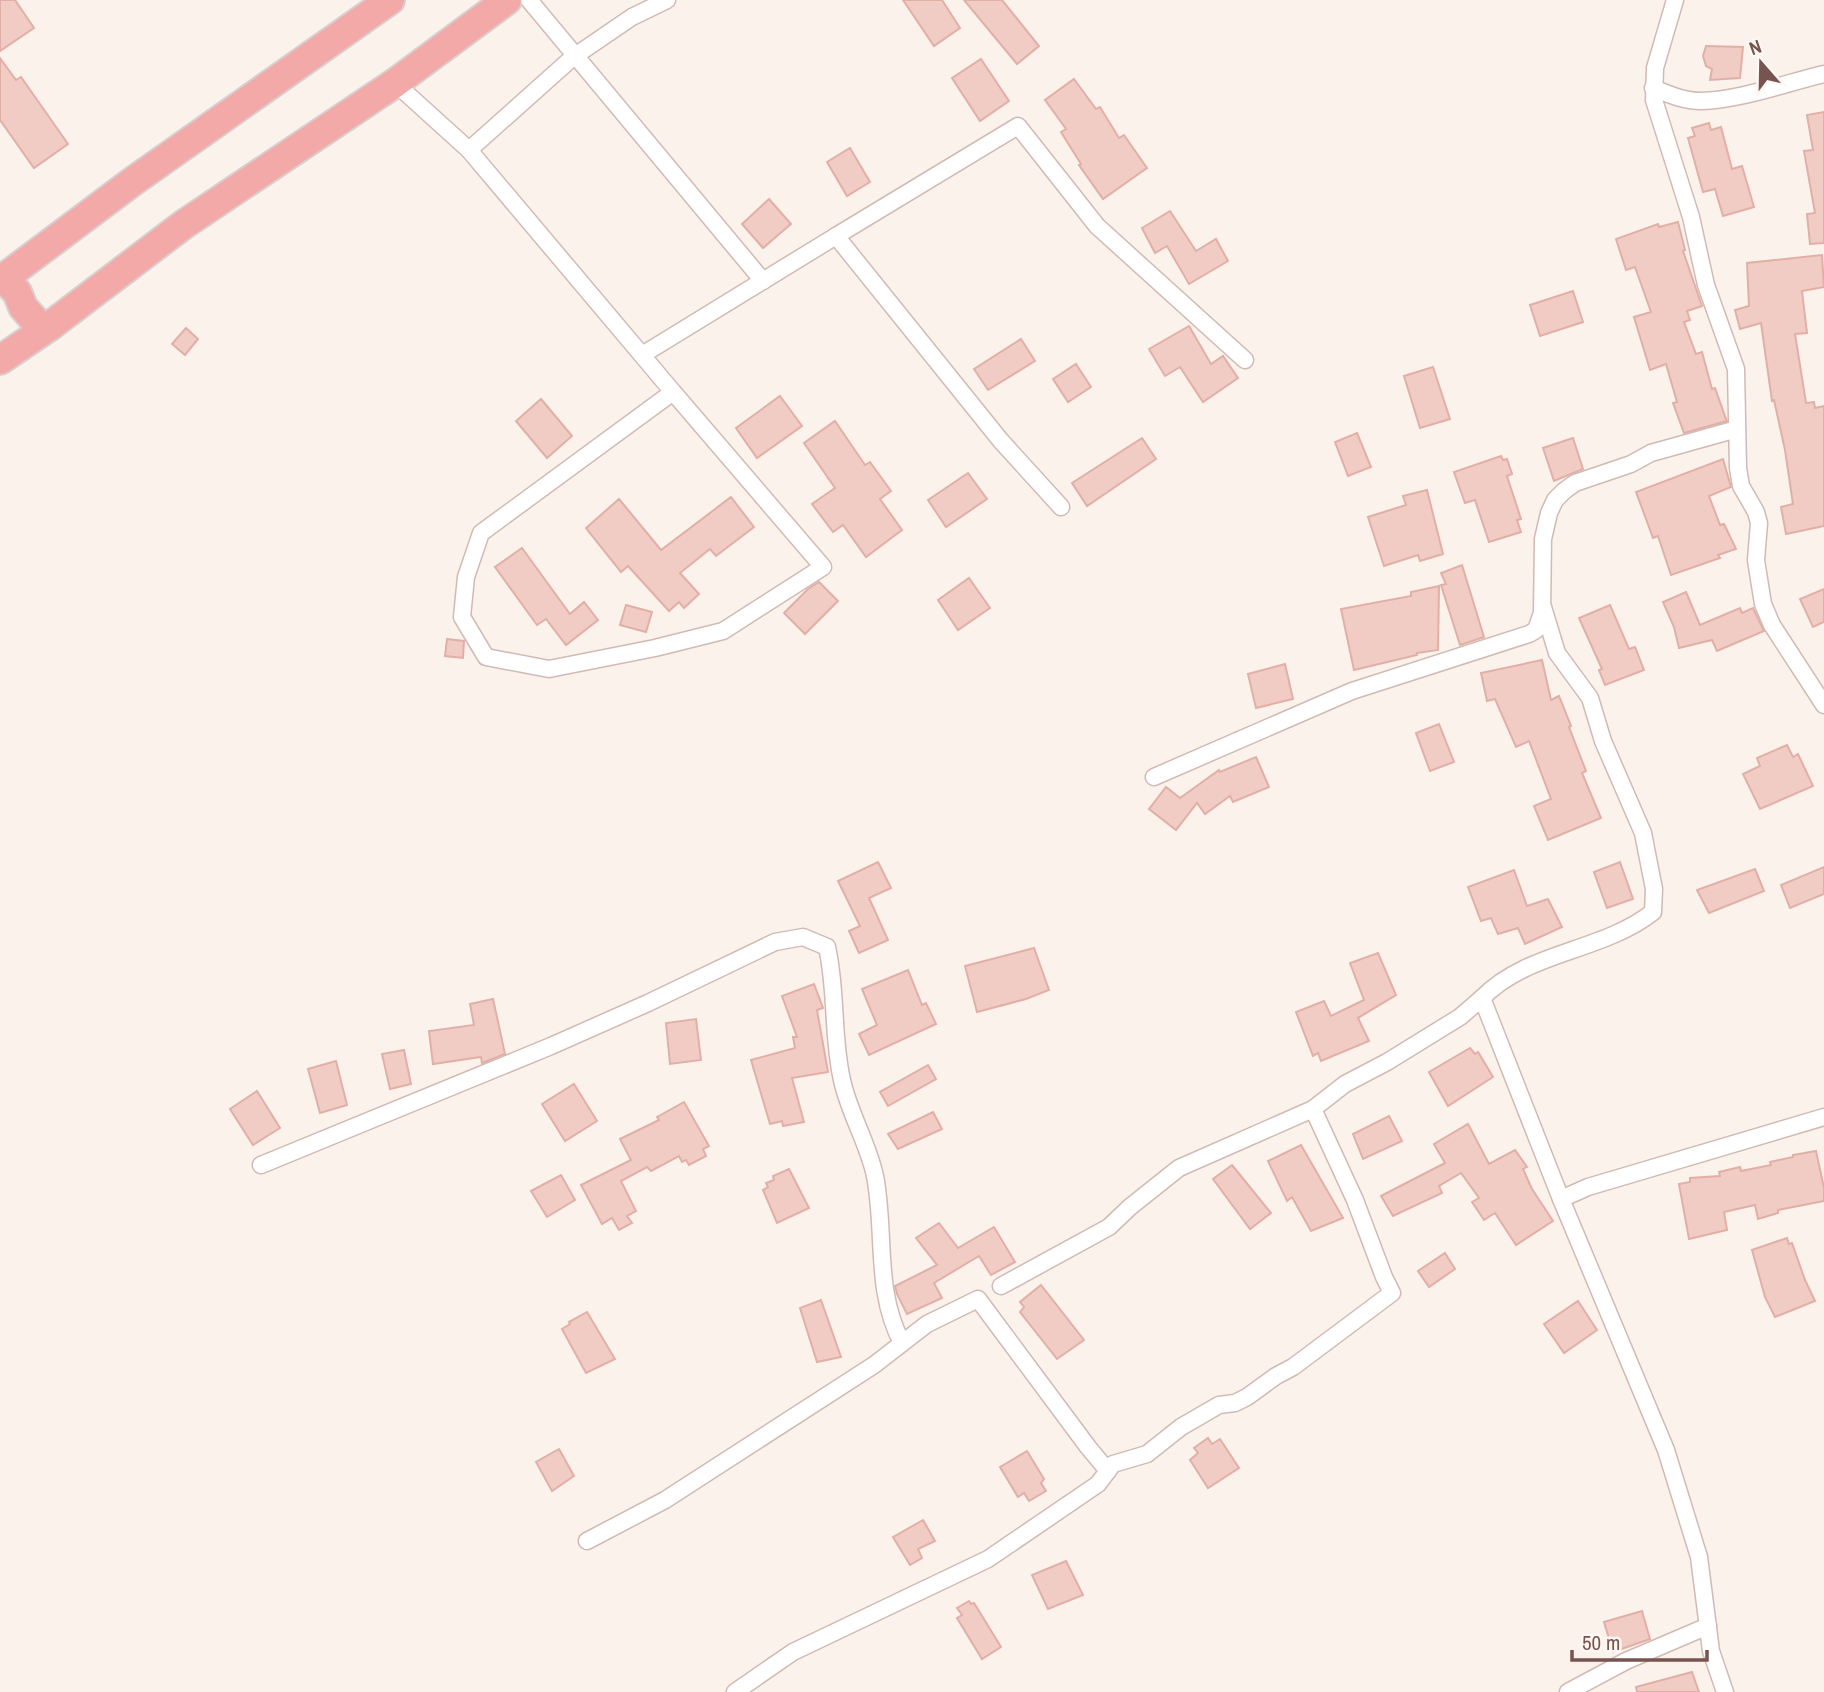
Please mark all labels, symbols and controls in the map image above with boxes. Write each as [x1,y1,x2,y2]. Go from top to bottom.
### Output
north arrow [1726,28,1796,98]
text: N [1745,33,1765,61]
scale bar [1572,1618,1707,1662]
text: 50 m [1582,1628,1620,1657]

